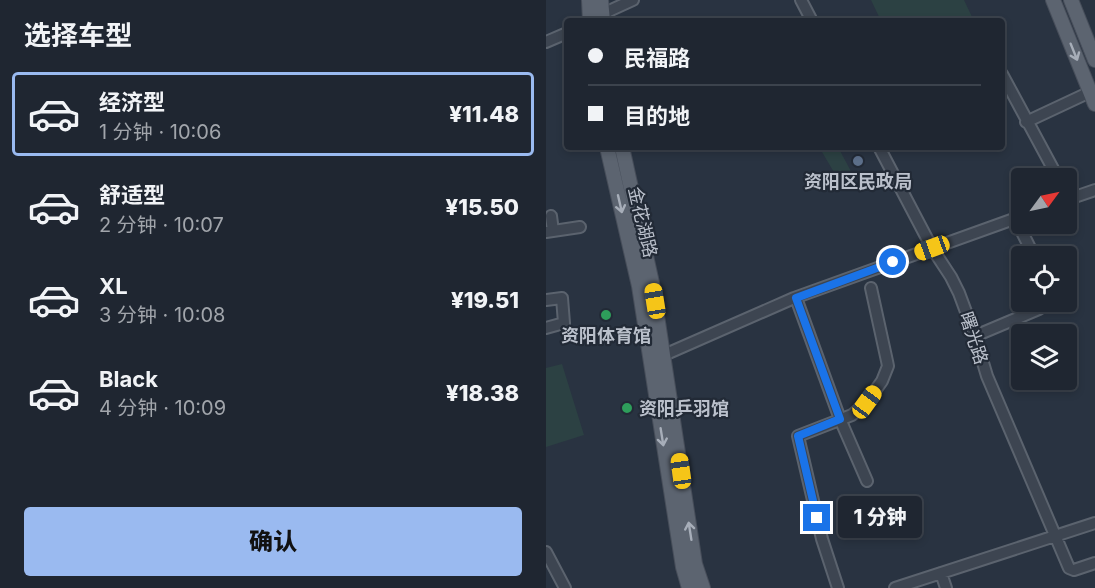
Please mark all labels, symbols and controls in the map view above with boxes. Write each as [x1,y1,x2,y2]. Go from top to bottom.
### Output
text: 选择车型 [24,19,132,52]
one-way arrow [1069,42,1080,61]
text: 民福路 [624,45,690,71]
icon: car [27,87,81,141]
text: 经济型 [99,89,165,115]
text: ¥11.48 [449,101,519,127]
text: 目的地 [624,103,690,129]
text: 1 分钟 · 10:06 [99,120,221,144]
marker: 资阳区民政局 [851,154,865,168]
north arrow [1011,168,1077,234]
map controls [1011,168,1077,390]
place label: 资阳区民政局 [804,171,912,192]
icon: car [27,180,81,234]
text: 舒适型 [99,182,165,208]
street label: 金花湖路 [625,185,661,259]
text: ¥15.50 [445,194,519,220]
one-way arrow [615,194,626,213]
text: 2 分钟 · 10:07 [99,213,224,237]
car [912,233,952,263]
button: locate [1011,246,1077,312]
route start [879,248,906,275]
icon: car [27,273,81,327]
text: XL [99,273,128,299]
car [643,282,667,320]
text: ¥19.51 [451,287,519,313]
text: 3 分钟 · 10:08 [99,303,226,327]
marker: 资阳体育馆 [599,308,613,322]
street label: 曙光路 [956,309,992,367]
button: layers [1011,324,1077,390]
place label: 资阳体育馆 [561,325,651,346]
icon: car [27,366,81,420]
text: Black [99,366,158,392]
text: ¥18.38 [446,380,519,406]
car [849,382,885,422]
text: 4 分钟 · 10:09 [99,396,226,420]
place label: 资阳乒羽馆 [639,398,729,419]
marker: 资阳乒羽馆 [620,401,634,415]
one-way arrow [657,427,668,447]
car [670,452,692,490]
callout: 1 分钟 [838,497,922,539]
route end [803,504,830,531]
text: 1 分钟 [853,505,907,529]
button: 确认 [24,507,522,576]
one-way arrow [684,522,695,542]

